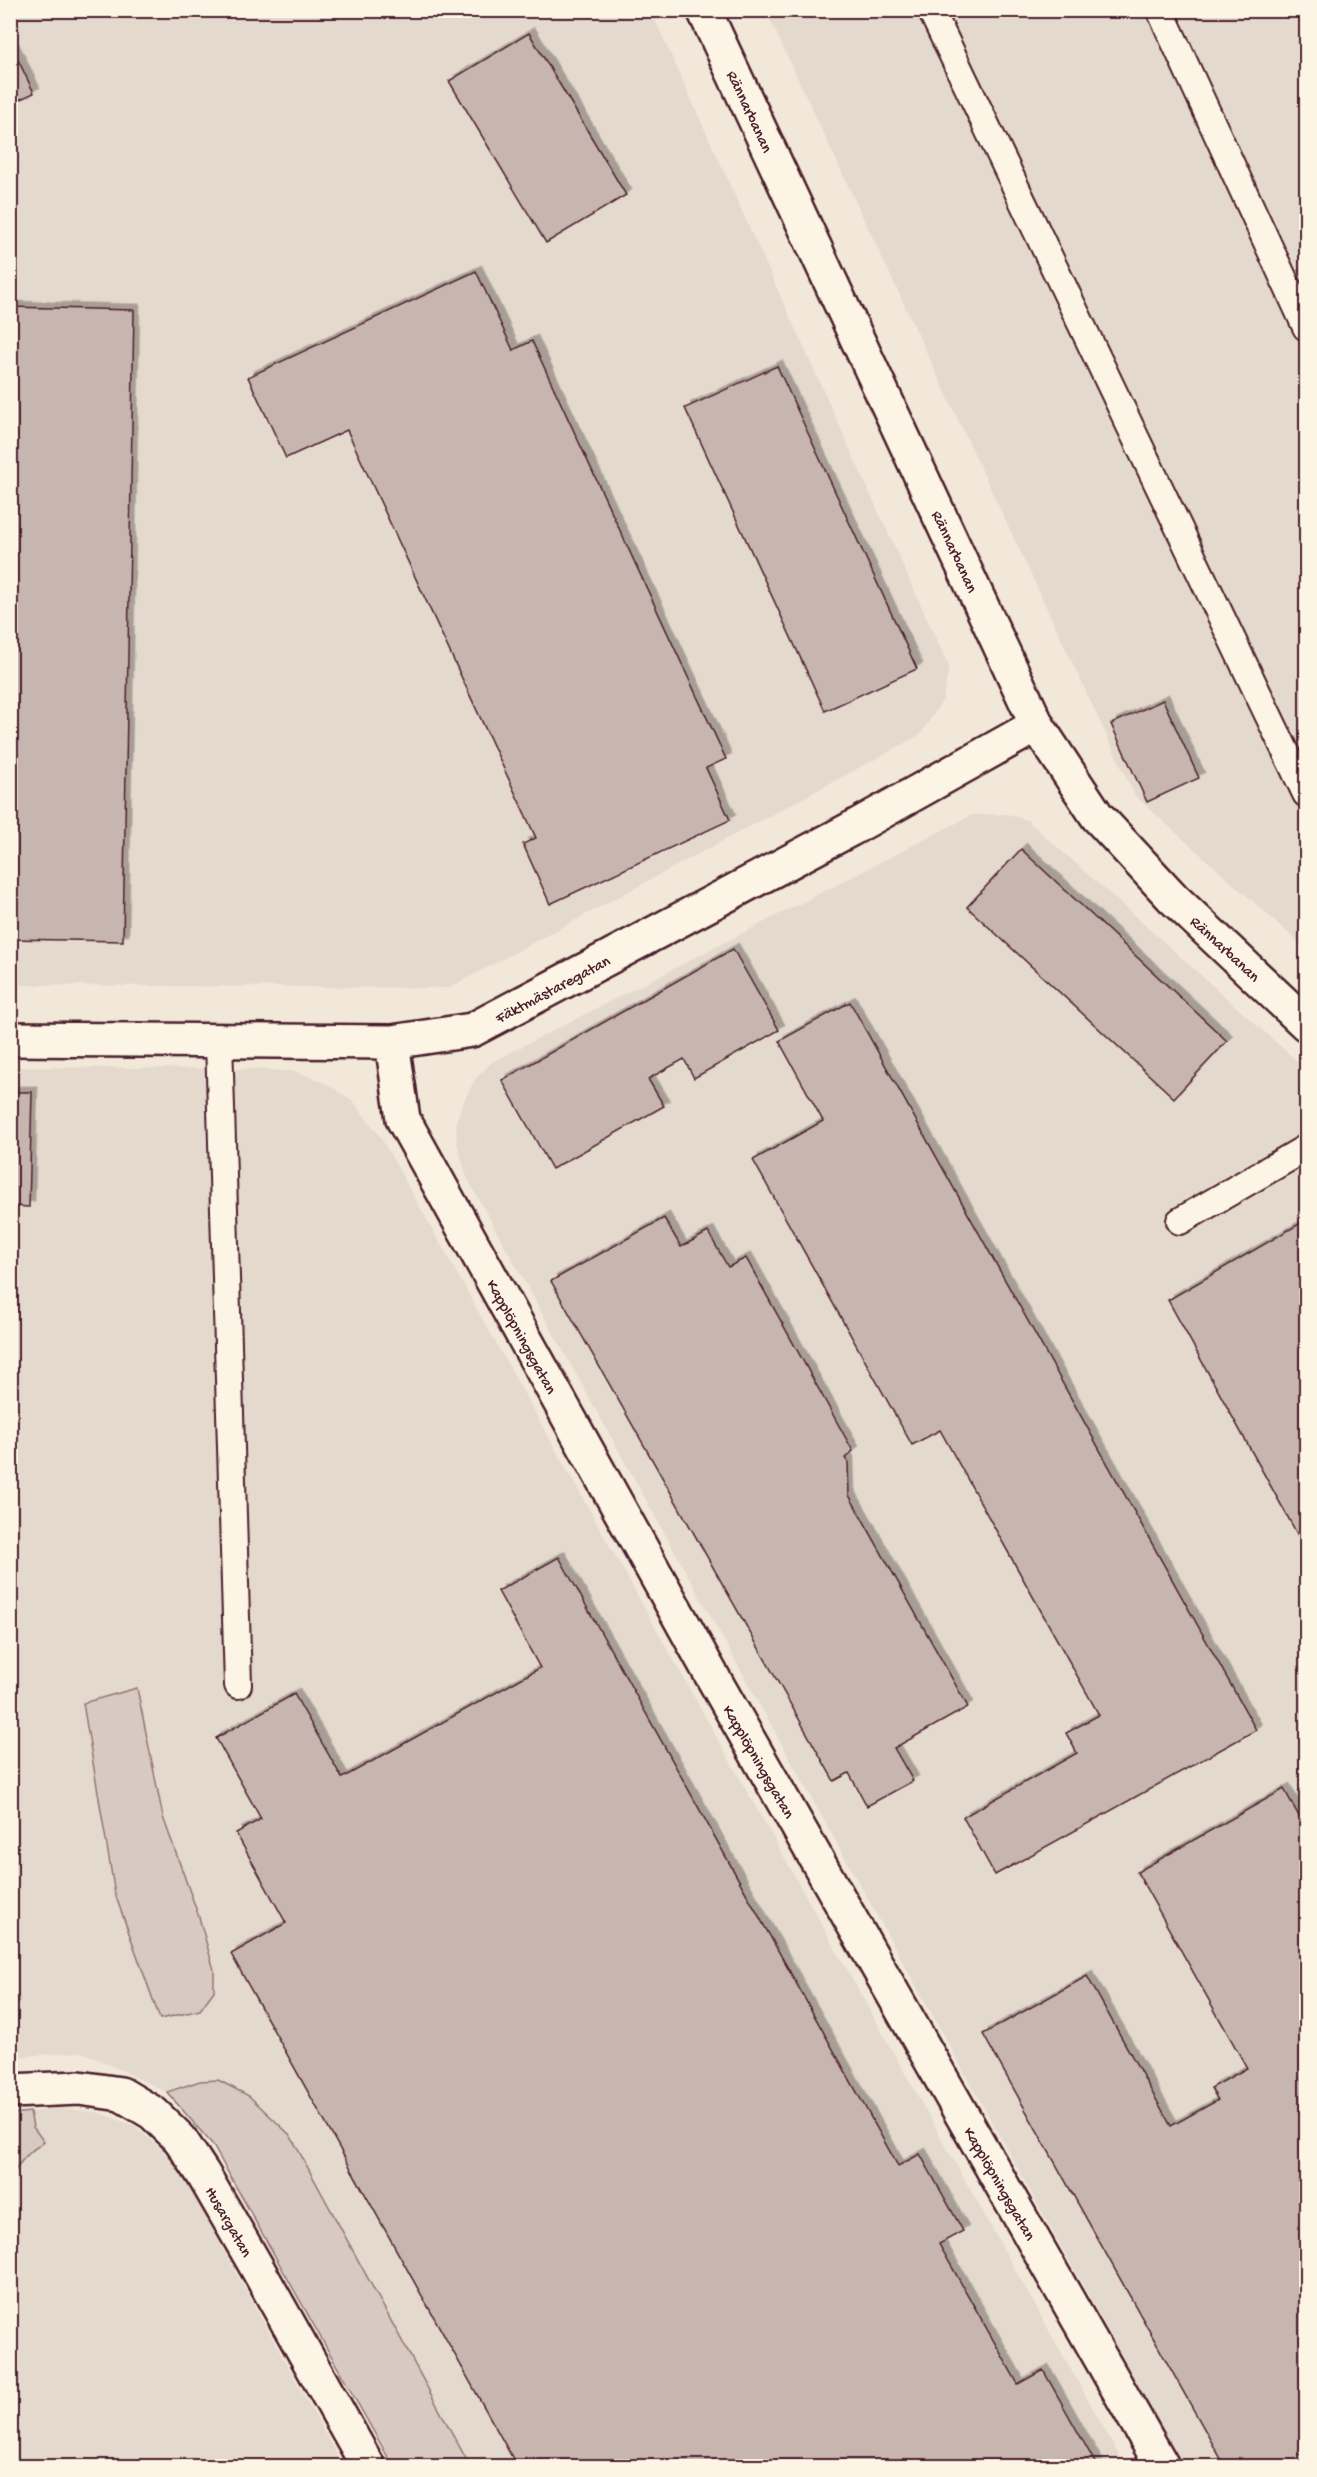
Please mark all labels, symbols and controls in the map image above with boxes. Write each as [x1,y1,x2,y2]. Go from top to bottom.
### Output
street label: Rännarbanan [721,68,775,157]
street label: Rännarbanan [926,508,980,597]
street label: Rännarbanan [1185,913,1263,988]
street label: Fäktmästaregatan [492,953,615,1030]
street label: Kapplöpningsgatan [481,1277,559,1399]
street label: Kapplöpningsgatan [717,1703,797,1823]
street label: Kapplöpningsgatan [958,2125,1038,2245]
street label: Husargatan [199,2184,255,2262]

